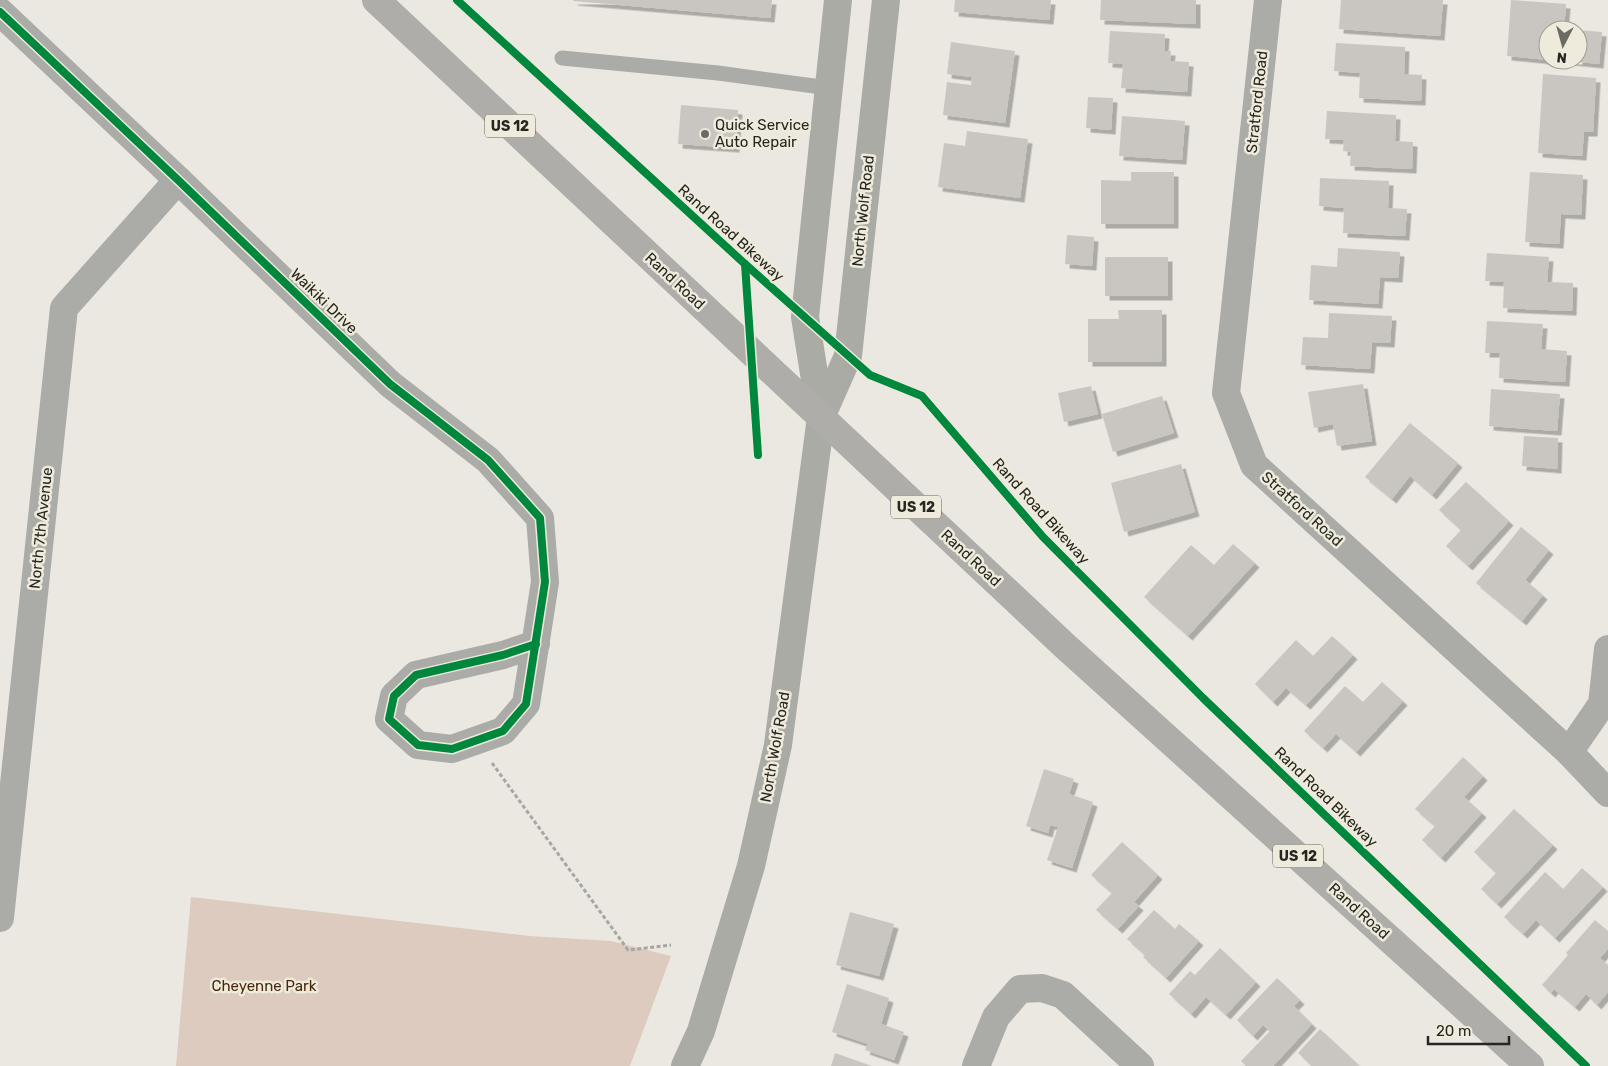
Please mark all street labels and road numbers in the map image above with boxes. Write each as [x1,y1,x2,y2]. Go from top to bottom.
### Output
street label: Stratford Road [1243,50,1271,154]
road number: US 12 [485,114,535,138]
street label: North Wolf Road [848,154,878,268]
street label: Rand Road Bikeway [674,181,788,285]
street label: Rand Road [641,249,709,313]
street label: Waikiki Drive [287,265,361,337]
street label: Rand Road Bikeway [989,454,1093,568]
street label: North 7th Avenue [26,466,56,590]
street label: Stratford Road [1258,468,1346,550]
road number: US 12 [891,496,941,518]
street label: Rand Road [937,526,1005,590]
street label: North Wolf Road [756,690,794,804]
street label: Rand Road Bikeway [1271,743,1381,851]
road number: US 12 [1273,844,1323,868]
street label: Rand Road [1325,879,1393,943]

